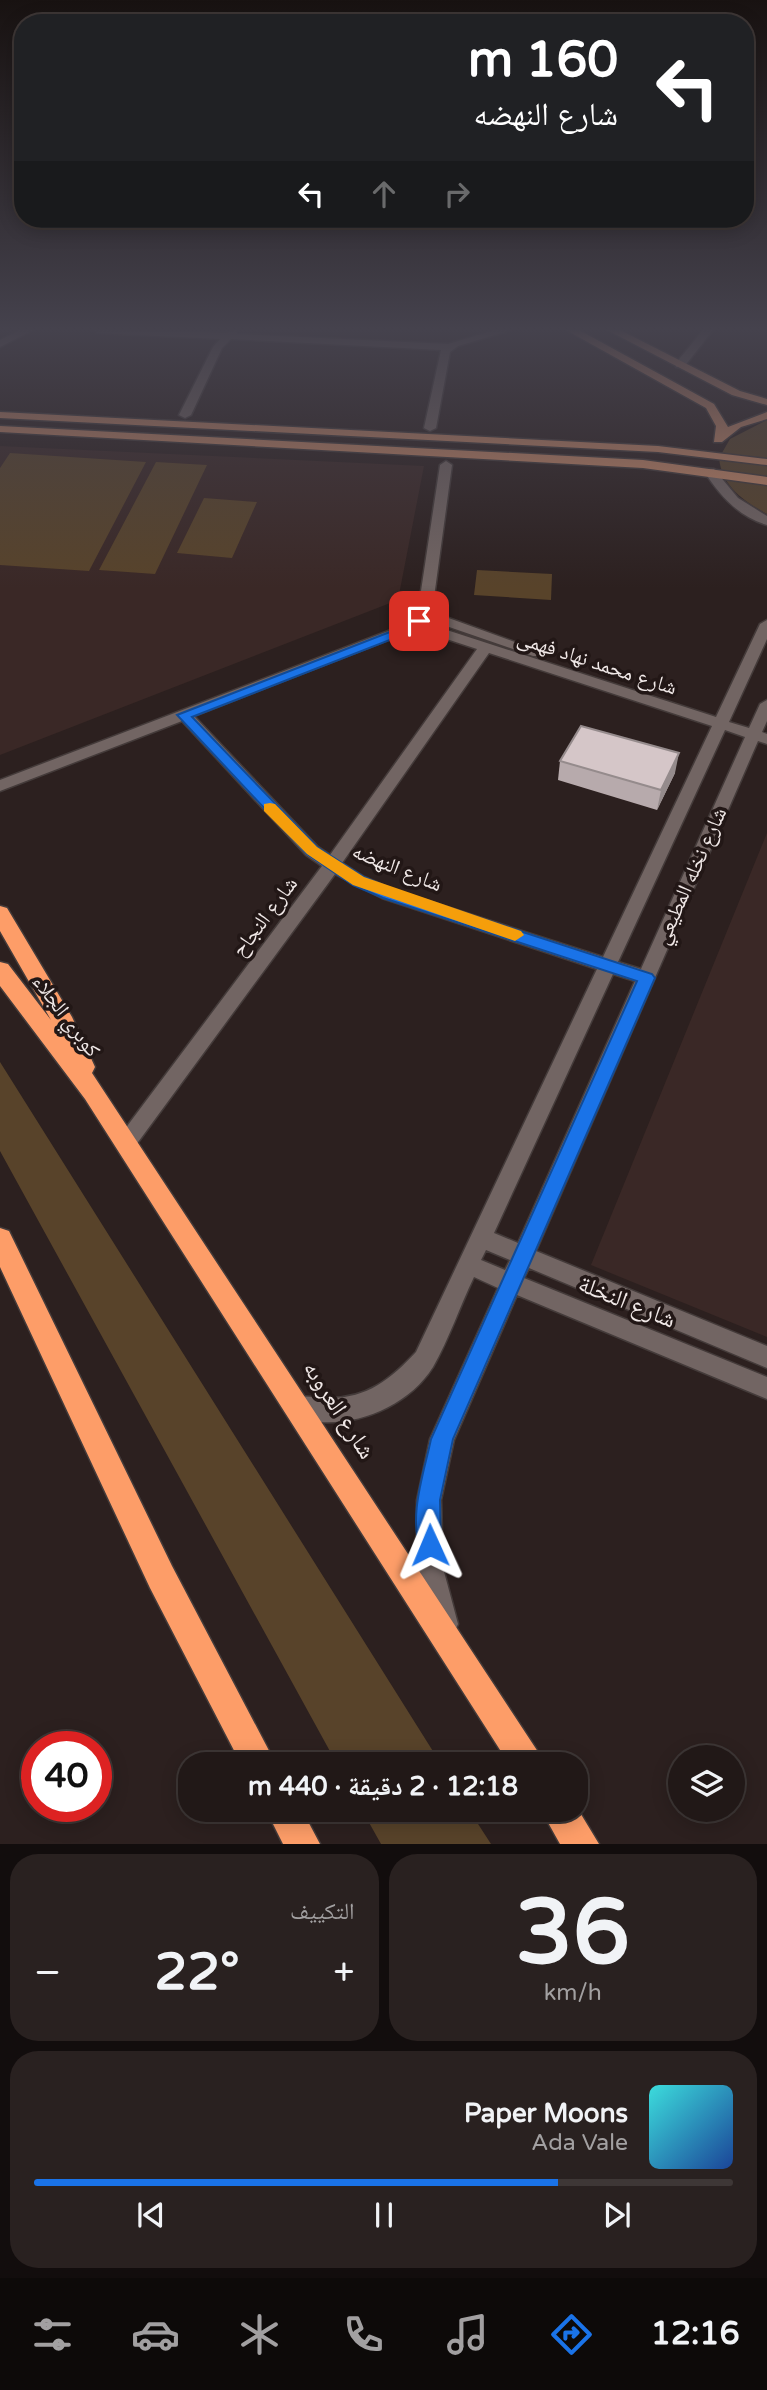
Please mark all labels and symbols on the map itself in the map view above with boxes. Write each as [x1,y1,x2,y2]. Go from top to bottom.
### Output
pin [389,591,449,651]
street label: شارع محمد نهاد فهمى [514,625,680,701]
street label: شارع نخله المطيعي [650,804,735,950]
street label: شارع النهضه [348,839,446,897]
street label: شارع النجاح [227,872,303,962]
street label: كوبري الجلاء [24,970,105,1064]
street label: شارع النخلة [574,1269,680,1335]
street label: شارع العروبه [297,1356,381,1464]
position arrow [393,1508,467,1582]
speed limit sign: 40 [21,1731,112,1822]

